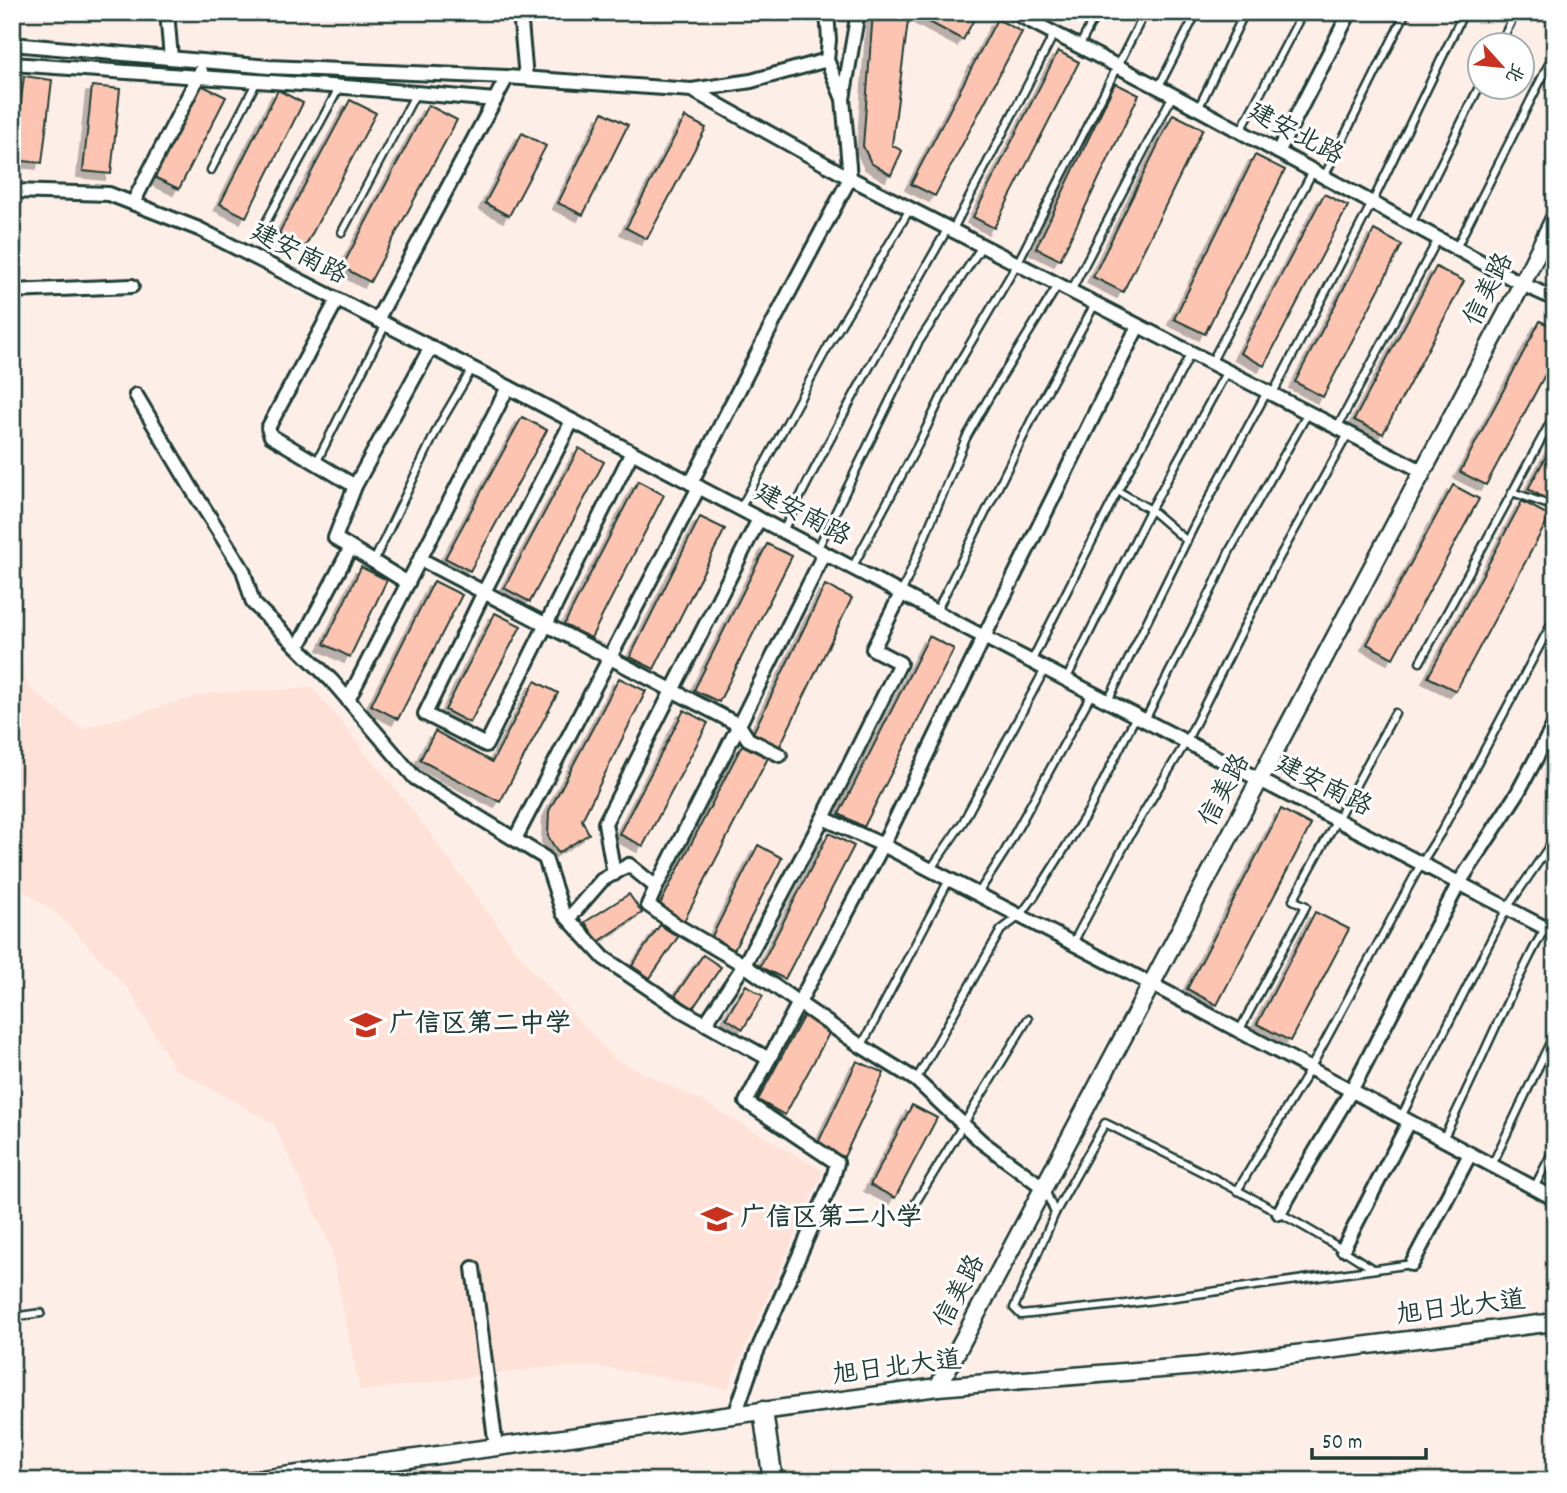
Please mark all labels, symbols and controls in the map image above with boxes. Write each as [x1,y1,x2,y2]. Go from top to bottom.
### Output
north arrow [1466,32,1536,102]
text: 北 [1497,58,1529,87]
street label: 建安北路 [1240,94,1350,176]
street label: 建安南路 [243,215,353,295]
street label: 信美路 [1456,247,1524,333]
street label: 建安南路 [747,475,857,557]
street label: 建安南路 [1268,747,1378,827]
street label: 信美路 [1191,748,1261,834]
place label: 广信区第二中学 [389,1007,571,1044]
school or university icon: 广信区第二中学 [349,1008,383,1042]
place label: 广信区第二小学 [740,1201,922,1238]
school or university icon: 广信区第二小学 [700,1202,734,1236]
street label: 信美路 [926,1249,996,1335]
street label: 旭日北大道 [1394,1283,1528,1335]
street label: 旭日北大道 [830,1343,964,1395]
scale bar [1312,1416,1425,1460]
text: 50 m [1322,1429,1362,1459]

